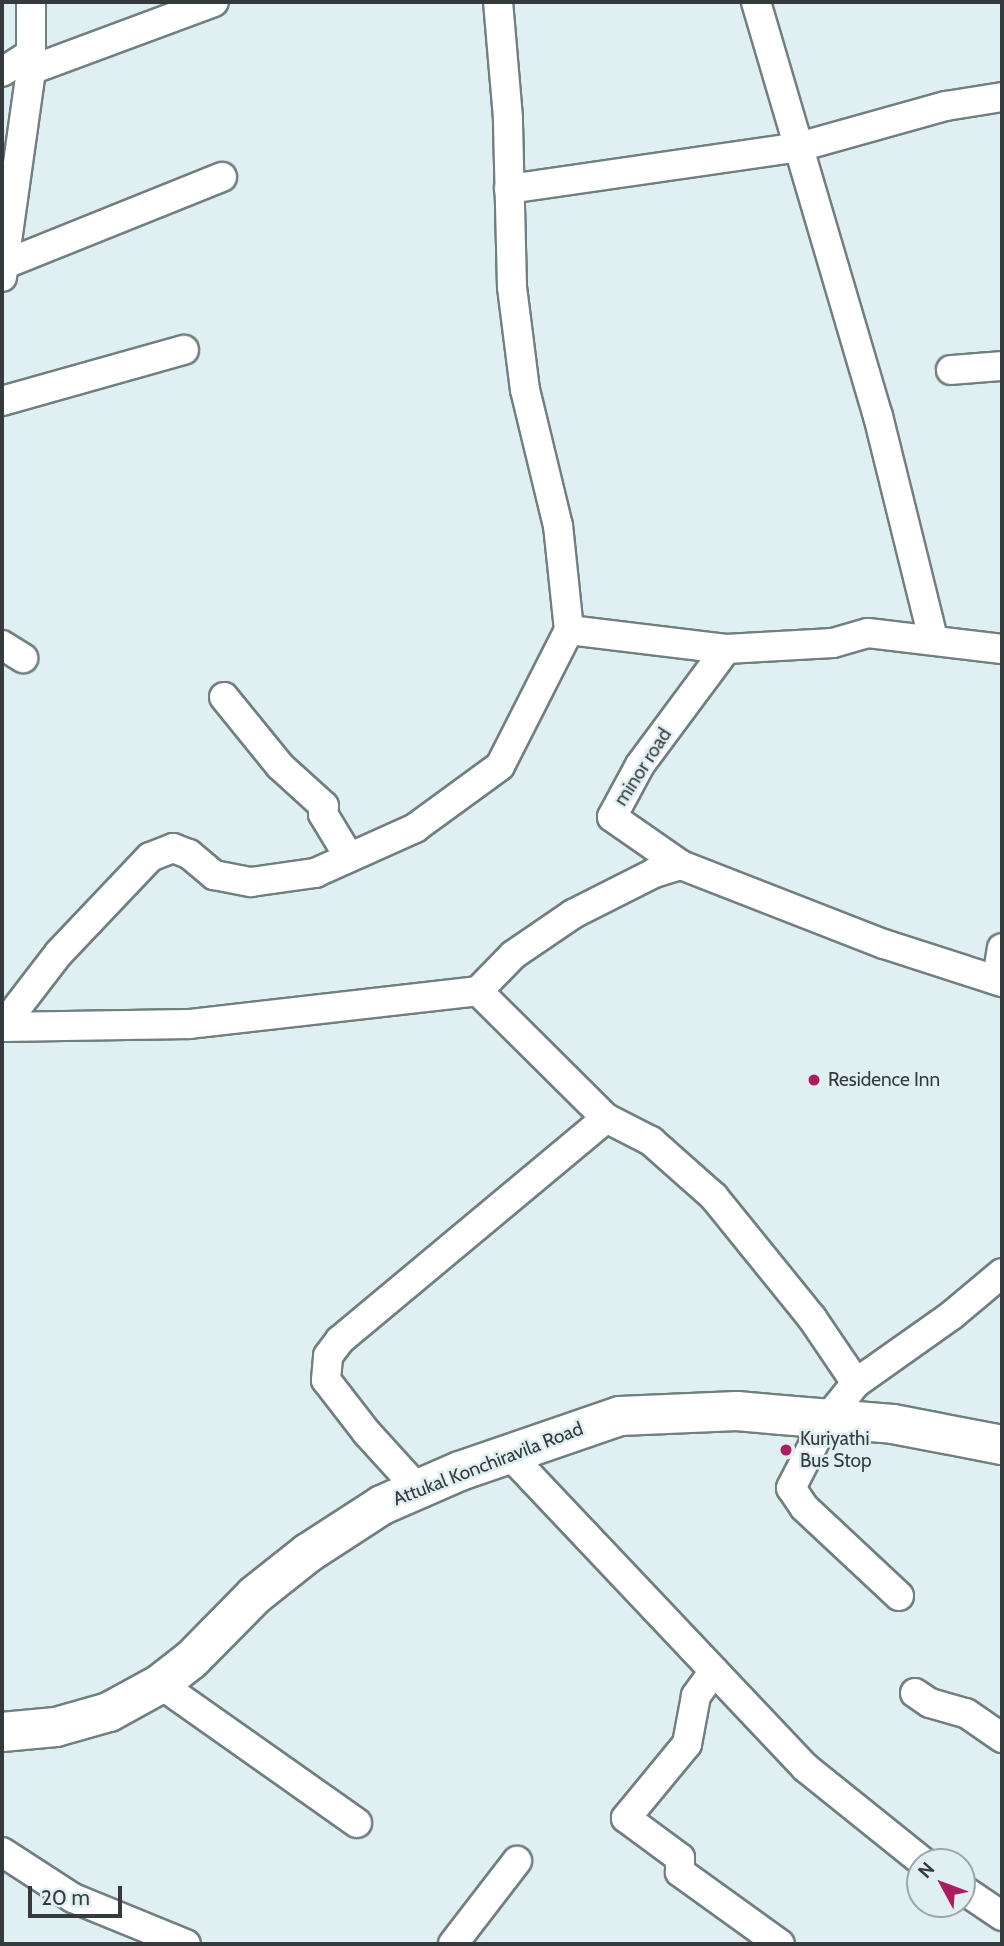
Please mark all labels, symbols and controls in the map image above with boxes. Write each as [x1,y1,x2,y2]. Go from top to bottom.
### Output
street label: minor road [609,724,677,810]
place label: Residence Inn [828,1069,940,1091]
marker: Residence Inn [806,1072,822,1088]
street label: Attukal Konchiravila Road [390,1417,586,1511]
place label: Kuriyathi Bus Stop [800,1428,872,1472]
marker: Kuriyathi Bus Stop [778,1442,794,1458]
north arrow [906,1848,976,1918]
text: N [913,1858,939,1883]
scale bar [32,1872,126,1916]
text: 20 m [41,1885,90,1910]

